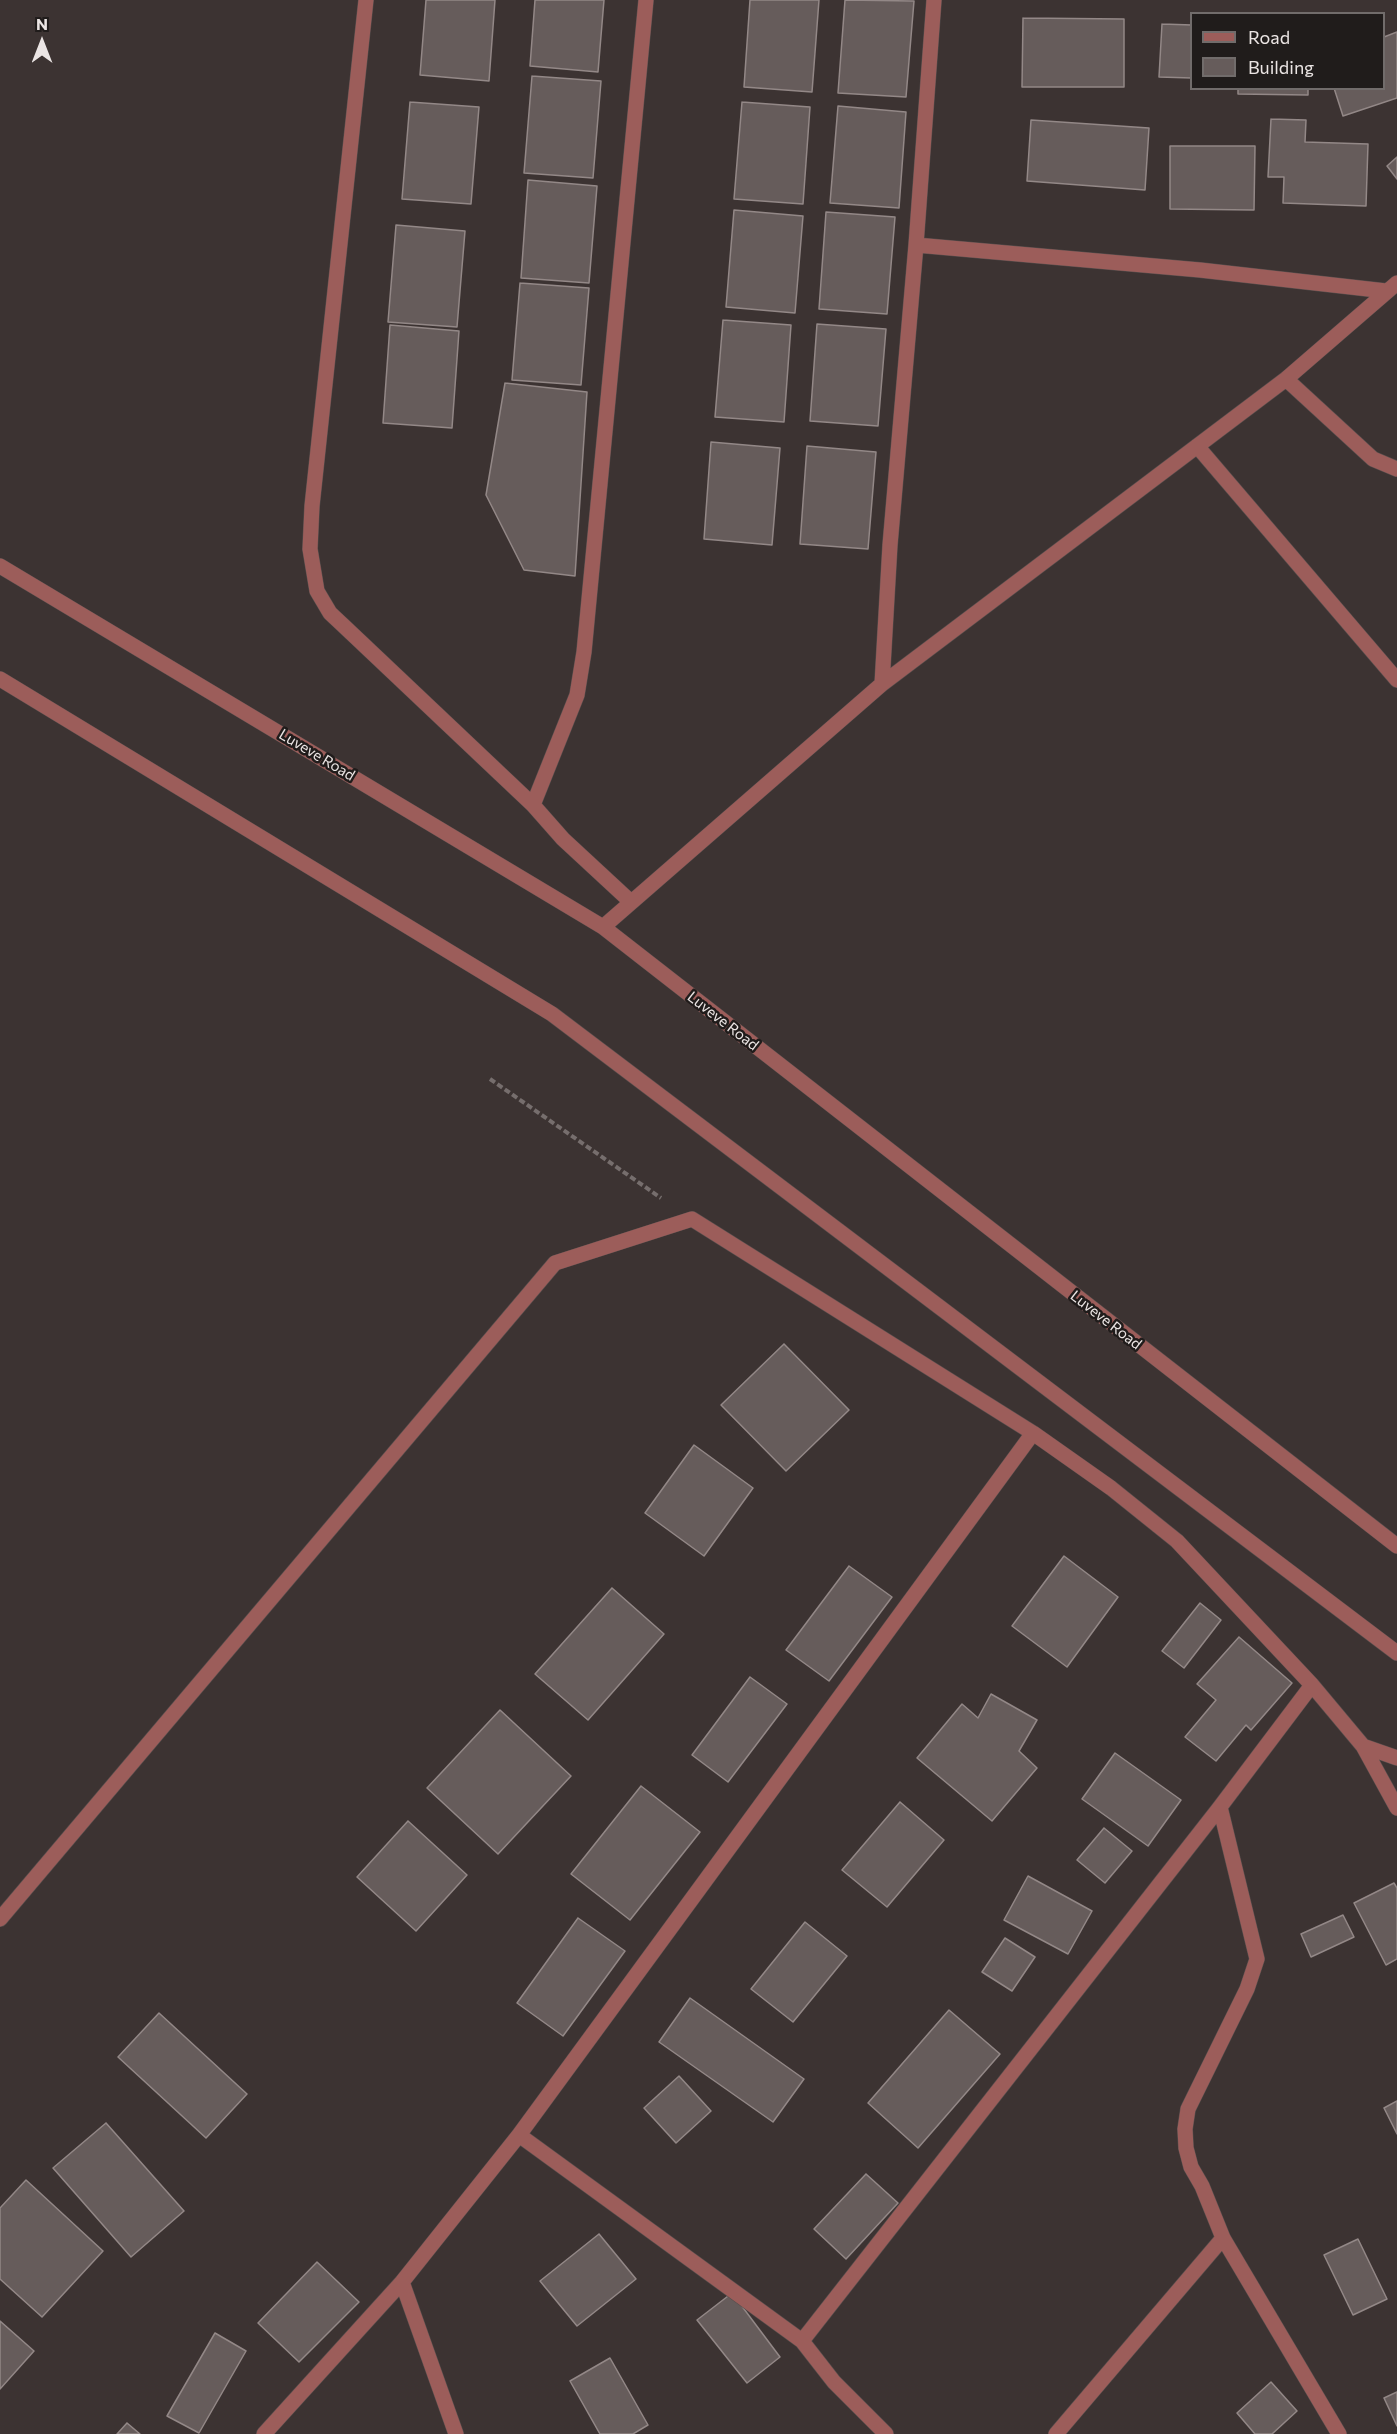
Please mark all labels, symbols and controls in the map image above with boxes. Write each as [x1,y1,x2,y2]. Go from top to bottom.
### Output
north arrow [12,12,72,72]
legend [1190,12,1385,90]
text: N [36,14,48,33]
text: Road [1248,26,1290,48]
text: Building [1248,56,1314,78]
street label: Luveve Road [276,725,358,785]
street label: Luveve Road [684,988,762,1054]
street label: Luveve Road [1067,1287,1145,1353]

